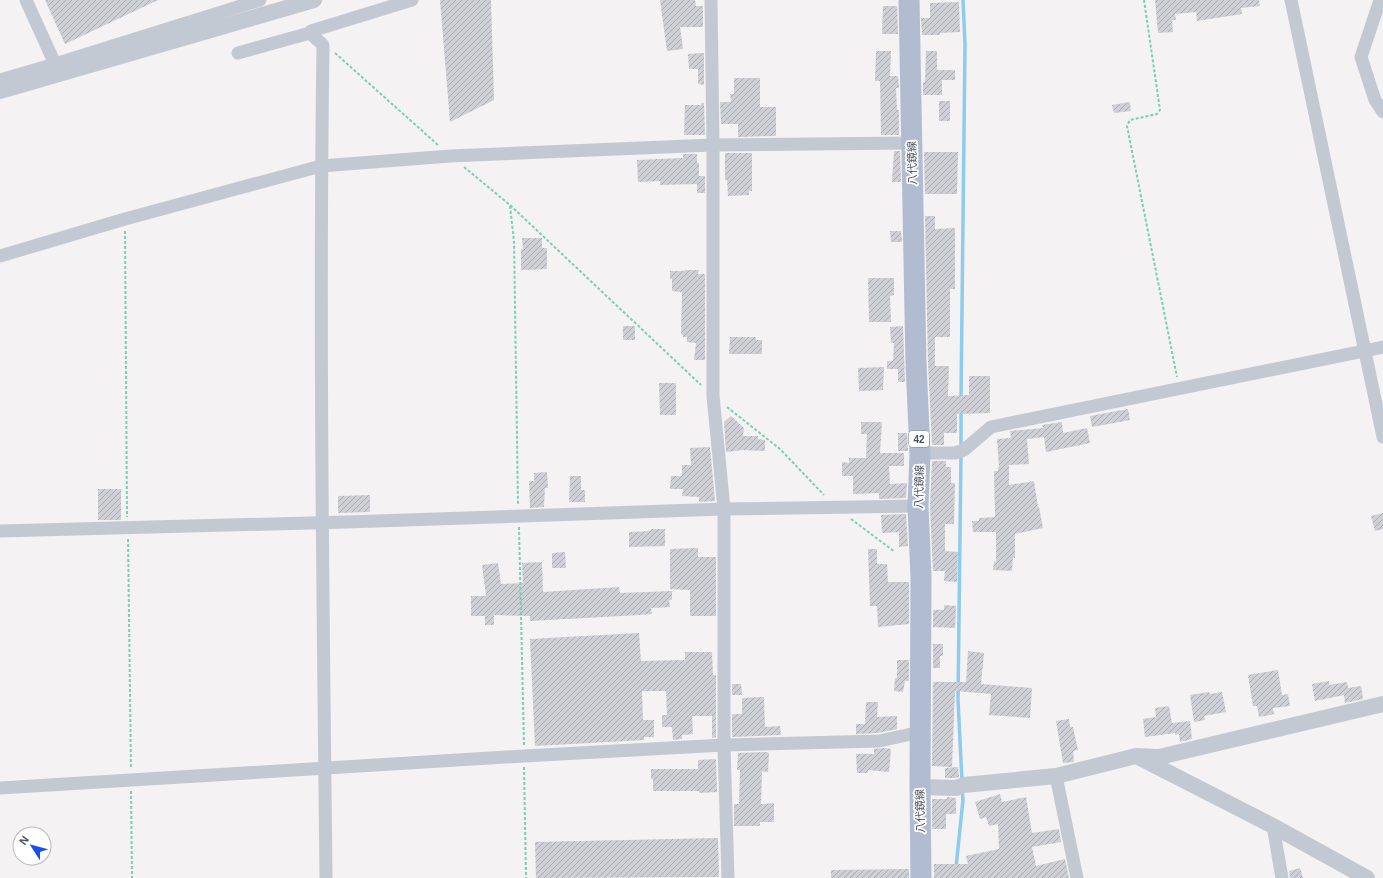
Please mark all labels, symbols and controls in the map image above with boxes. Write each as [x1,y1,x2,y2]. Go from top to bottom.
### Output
street label: 八代鏡線 [906,141,918,185]
road number: 42 [909,431,929,447]
street label: 八代鏡線 [913,465,925,509]
street label: 八代鏡線 [914,789,926,833]
north arrow [12,826,52,866]
text: N [17,833,31,847]

